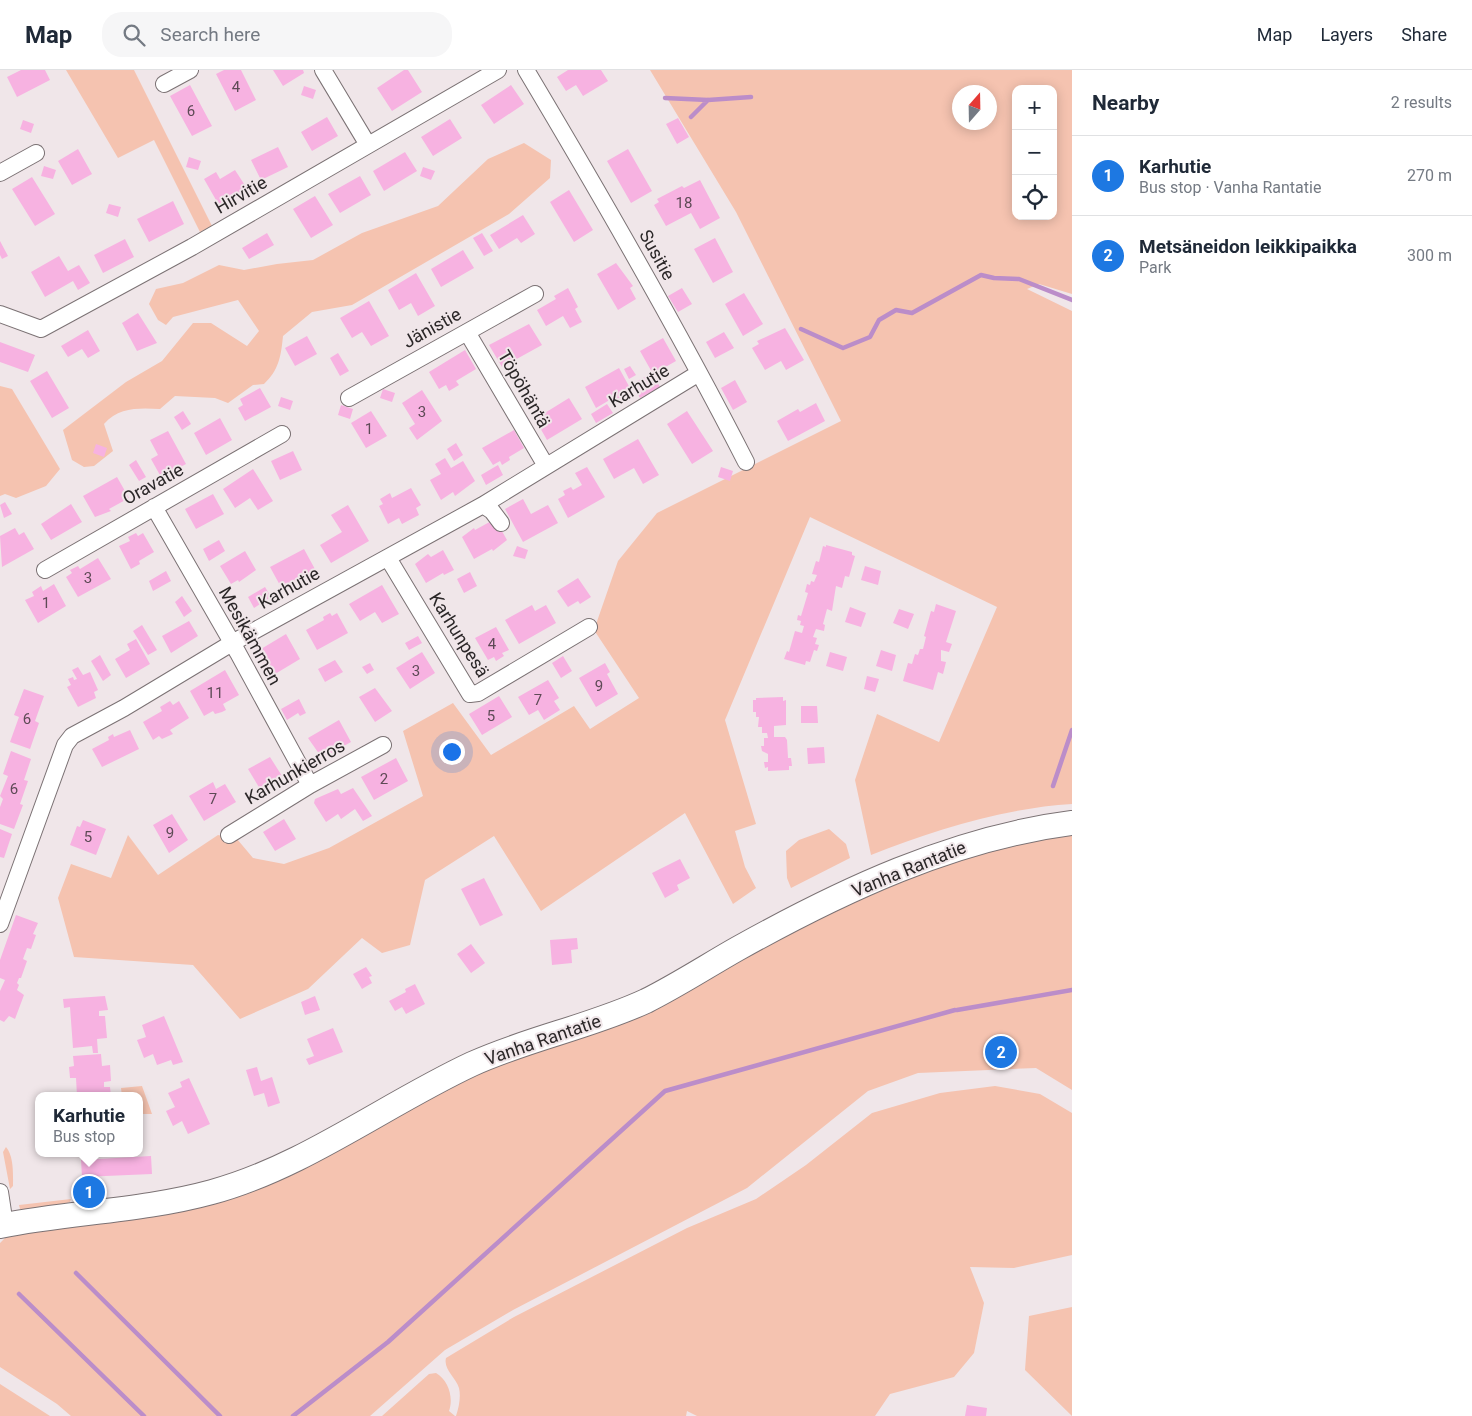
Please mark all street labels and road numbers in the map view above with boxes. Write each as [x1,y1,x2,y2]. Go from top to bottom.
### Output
street label: Hirvitie [211,171,270,218]
street label: Susitie [635,226,680,284]
street label: Jänistie [399,303,464,352]
street label: Töpöhäntä [494,346,555,431]
street label: Karhutie [605,359,673,412]
street label: Oravatie [119,458,187,509]
street label: Karhutie [254,562,323,613]
street label: Mesikämmen [215,583,286,688]
street label: Karhunpesä [425,589,494,681]
street label: Karhunkierros [241,735,348,809]
street label: Vanha Rantatie [849,836,969,901]
street label: Vanha Rantatie [482,1010,604,1069]

